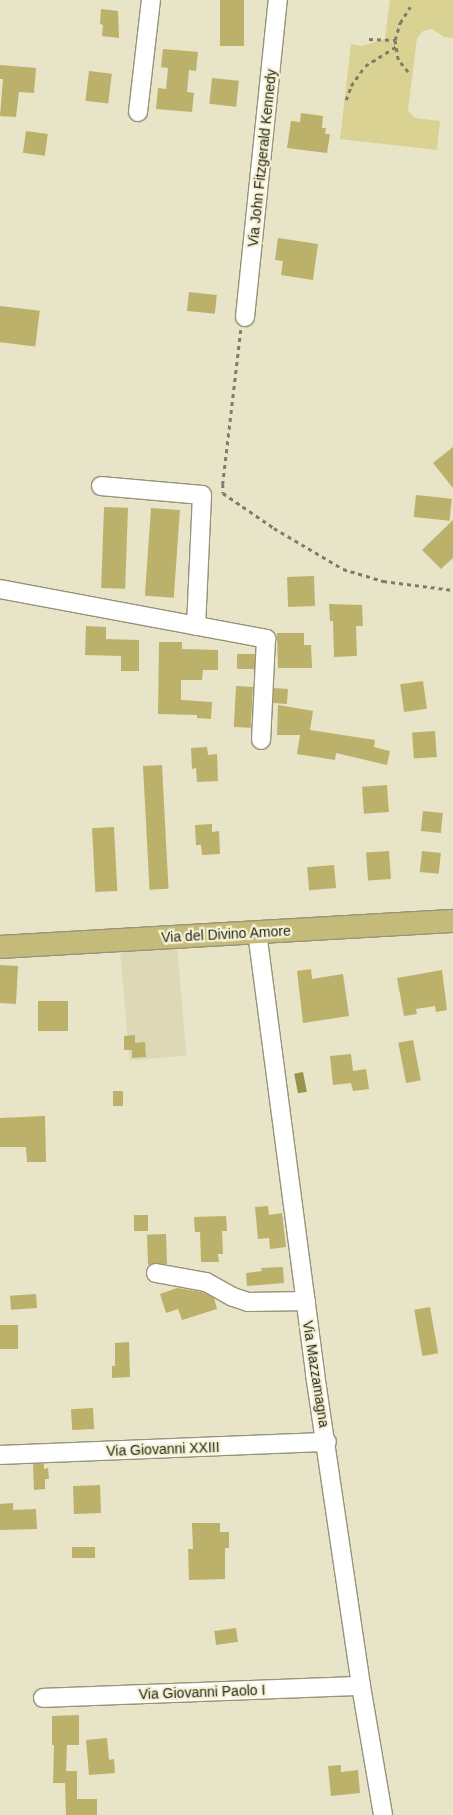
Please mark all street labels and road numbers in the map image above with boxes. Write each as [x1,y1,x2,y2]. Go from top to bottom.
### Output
street label: Via John Fitzgerald Kennedy [244,68,280,248]
street label: Via del Divino Amore [160,922,292,946]
street label: Via Mazzamagna [299,1319,333,1429]
street label: Via Giovanni XXIII [106,1439,220,1459]
street label: Via Giovanni Paolo I [138,1681,266,1703]

